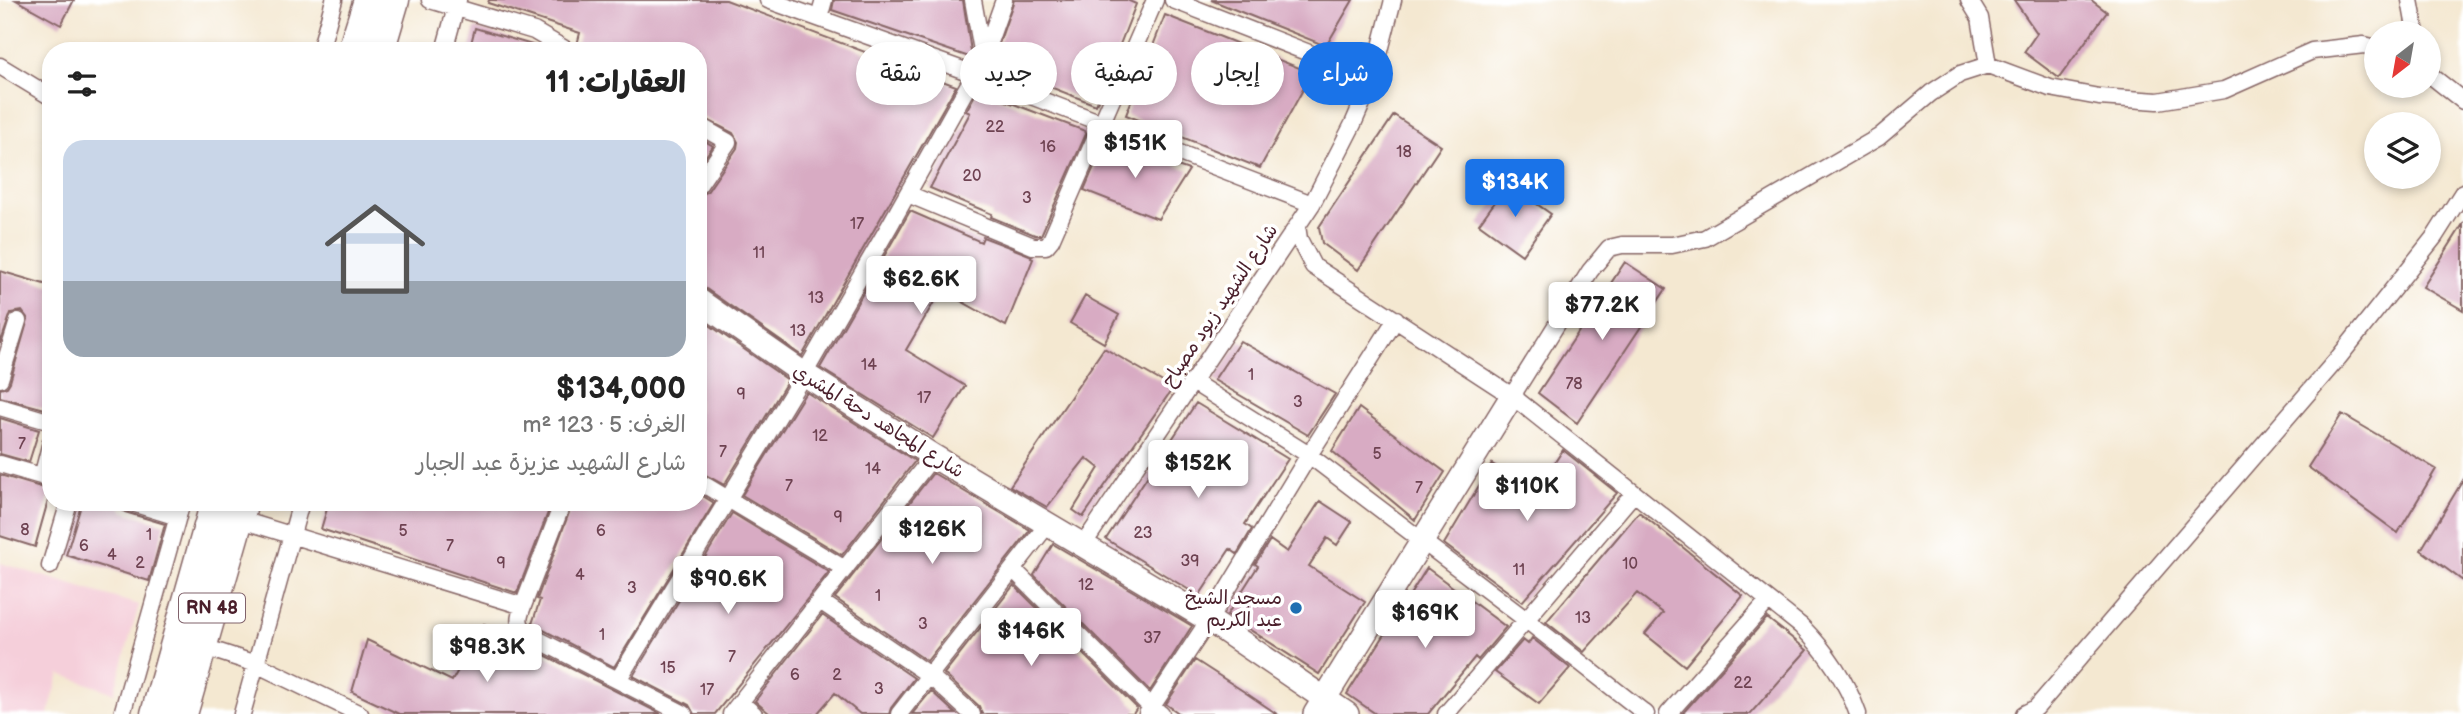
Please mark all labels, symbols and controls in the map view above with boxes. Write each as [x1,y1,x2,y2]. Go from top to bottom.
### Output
north arrow [2364,21,2441,98]
map controls [2364,21,2441,189]
chip: شقة [856,42,946,105]
chip: جديد [960,42,1057,105]
chip: تصفية [1071,42,1177,105]
chip: إيجار [1191,42,1284,105]
chip: شراء [1298,42,1393,105]
icon: filters [63,65,101,103]
text: العقارات: 11 [545,65,686,101]
button: layers [2364,112,2441,189]
house number: 22 [986,118,1005,137]
pin: $151K [1086,120,1184,180]
text: $151K [1103,129,1167,157]
house number: 16 [1040,138,1056,157]
house number: 18 [1396,143,1412,162]
pin: $134K [1466,160,1564,219]
house number: 20 [963,167,981,186]
text: $134K [1481,168,1549,196]
icon: home [312,186,438,312]
house number: 3 [1022,189,1032,208]
house number: 17 [850,215,864,234]
street label: شارع الشهيد زيود مصباح [1157,220,1284,392]
house number: 11 [753,244,765,263]
pin: $62.6K [864,256,978,316]
text: $62.6K [882,265,960,293]
pin: $77.2K [1545,282,1659,342]
house number: 13 [808,289,824,308]
text: $77.2K [1564,291,1640,319]
house number: 13 [790,322,806,341]
house number: 14 [861,356,877,375]
street label: شارع المجاهد دحة المشري [787,359,968,485]
house number: 1 [1248,366,1254,385]
text: $134,000 [556,371,686,407]
house number: 78 [1565,375,1583,394]
house number: 9 [736,385,746,404]
house number: 17 [917,389,931,408]
house number: 3 [1293,393,1303,412]
text: الغرف: 5 · 123 m² [523,411,686,439]
house number: 12 [812,427,828,446]
house number: 7 [18,435,26,454]
pin: $152K [1149,440,1247,500]
house number: 7 [719,443,727,462]
house number: 5 [1372,445,1382,464]
text: شارع الشهيد عزيزة عبد الجبار [416,449,686,477]
text: $152K [1164,449,1232,477]
house number: 14 [865,460,881,479]
pin: $110K [1478,463,1576,523]
text: $110K [1495,472,1559,500]
house number: 7 [785,477,793,496]
house number: 7 [1415,479,1423,498]
pin: $126K [883,506,981,566]
house number: 9 [833,508,843,527]
text: $126K [898,515,966,543]
house number: 8 [20,521,30,540]
house number: 5 [398,522,408,541]
house number: 6 [596,522,606,541]
house number: 23 [1134,524,1153,543]
house number: 1 [146,526,152,545]
house number: 6 [79,537,89,556]
house number: 7 [446,537,454,556]
house number: 4 [107,546,117,565]
house number: 39 [1180,552,1200,571]
house number: 2 [135,554,145,573]
house number: 9 [496,554,506,573]
house number: 10 [1622,555,1638,574]
pin: $90.6K [671,556,785,616]
house number: 11 [1513,561,1525,580]
text: $90.6K [689,565,767,593]
house number: 4 [575,566,585,585]
house number: 12 [1078,576,1094,595]
house number: 3 [627,579,637,598]
house number: 1 [875,587,881,606]
place label: مسجد الشيخ عبد الكريم [1185,587,1282,634]
pin: $169K [1376,590,1474,650]
road number: RN 48 [179,594,245,622]
text: $169K [1391,599,1459,627]
marker: مسجد الشيخ عبد الكريم [1288,600,1304,616]
pin: $146K [982,608,1080,668]
house number: 13 [1575,609,1591,628]
house number: 3 [918,615,928,634]
text: $146K [997,617,1065,645]
pin: $98.3K [430,624,544,684]
house number: 1 [599,626,605,645]
house number: 37 [1143,629,1161,648]
text: $98.3K [449,633,525,661]
house number: 7 [728,648,736,667]
house number: 15 [660,659,676,678]
house number: 6 [790,666,800,685]
house number: 2 [832,666,842,685]
house number: 22 [1734,674,1753,693]
house number: 3 [874,680,884,699]
house number: 17 [700,681,714,700]

